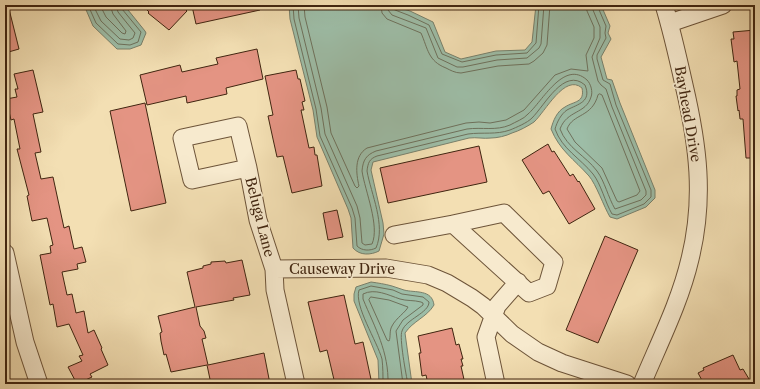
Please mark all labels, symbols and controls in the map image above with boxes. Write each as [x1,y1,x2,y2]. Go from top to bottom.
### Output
street label: Bayhead Drive [671,65,705,164]
street label: Beluga Lane [241,175,279,259]
street label: Causeway Drive [289,260,395,278]

